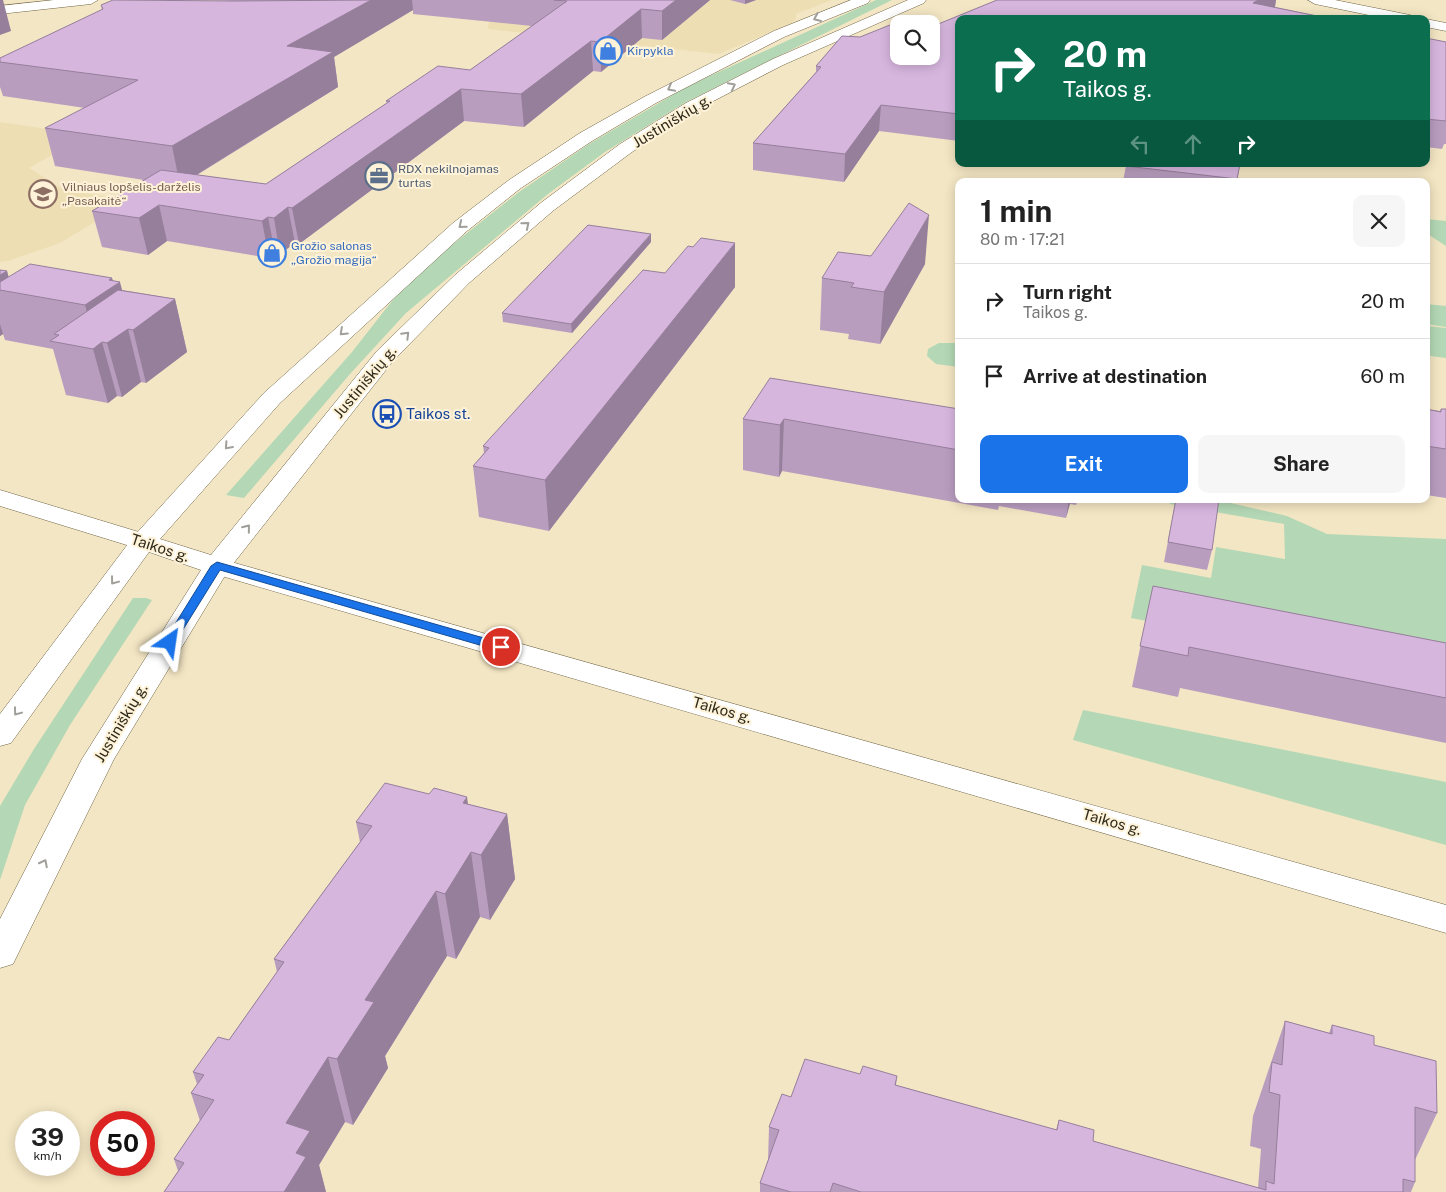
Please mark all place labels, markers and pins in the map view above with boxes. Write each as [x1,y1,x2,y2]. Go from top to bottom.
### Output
shop icon: Kirpykla [593,36,623,66]
place label: Kirpykla [627,44,673,58]
office icon: RDX nekilnojamas turtas [364,161,394,191]
place label: RDX nekilnojamas turtas [398,162,499,190]
school or university icon: Vilniaus lopšelis-darželis „Pasakaitė“ [28,179,58,209]
place label: Vilniaus lopšelis-darželis „Pasakaitė“ [62,180,201,208]
shop icon: Grožio salonas „Grožio magija“ [257,238,287,268]
place label: Grožio salonas „Grožio magija“ [291,239,377,267]
bus stop icon: Taikos st. [372,399,402,429]
place label: Taikos st. [406,405,470,422]
pin [480,626,522,668]

